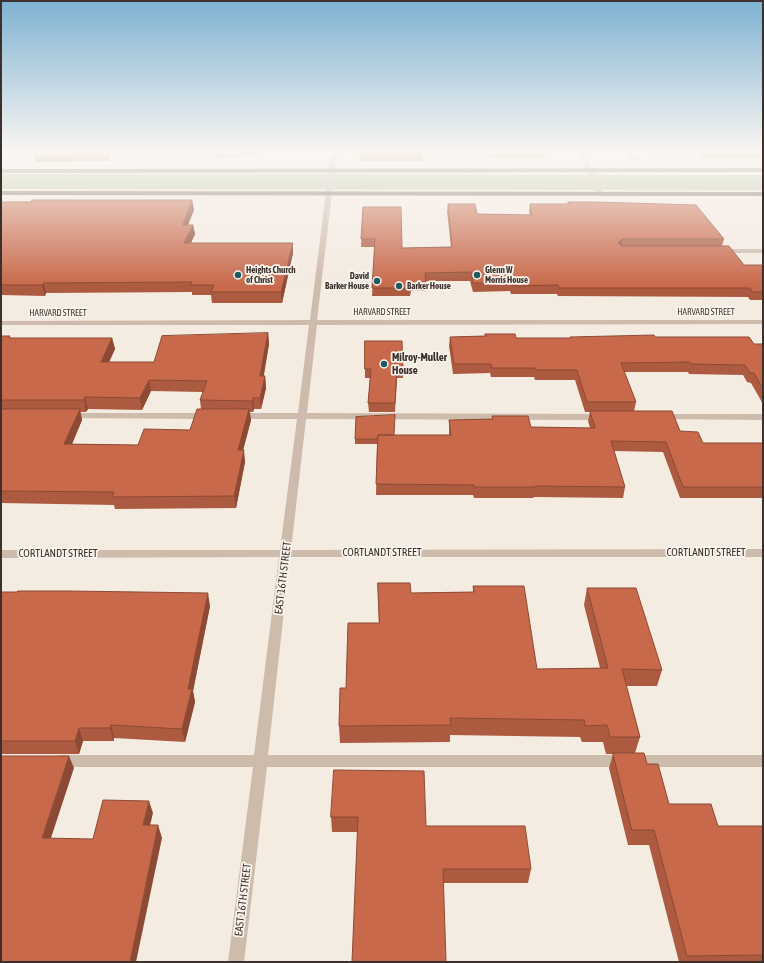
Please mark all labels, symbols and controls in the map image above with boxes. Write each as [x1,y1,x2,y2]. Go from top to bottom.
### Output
place label: Heights Church of Christ [246,265,296,286]
place label: Glenn W Morris House [485,265,528,286]
marker: Heights Church of Christ [233,270,243,280]
marker: Glenn W Morris House [472,270,482,280]
place label: David Barker House [325,271,369,292]
marker: David Barker House [372,276,382,286]
marker: Barker House [394,281,404,291]
place label: Barker House [407,281,451,291]
street label: HARVARD STREET [353,307,411,317]
street label: HARVARD STREET [677,307,735,317]
street label: HARVARD STREET [29,308,87,318]
place label: Milroy-Muller House [392,351,447,377]
marker: Milroy-Muller House [379,359,389,369]
street label: EAST 16TH STREET [272,541,294,615]
street label: CORTLANDT STREET [342,546,422,560]
street label: CORTLANDT STREET [666,546,746,560]
street label: CORTLANDT STREET [18,547,98,561]
street label: EAST 16TH STREET [232,863,254,937]

